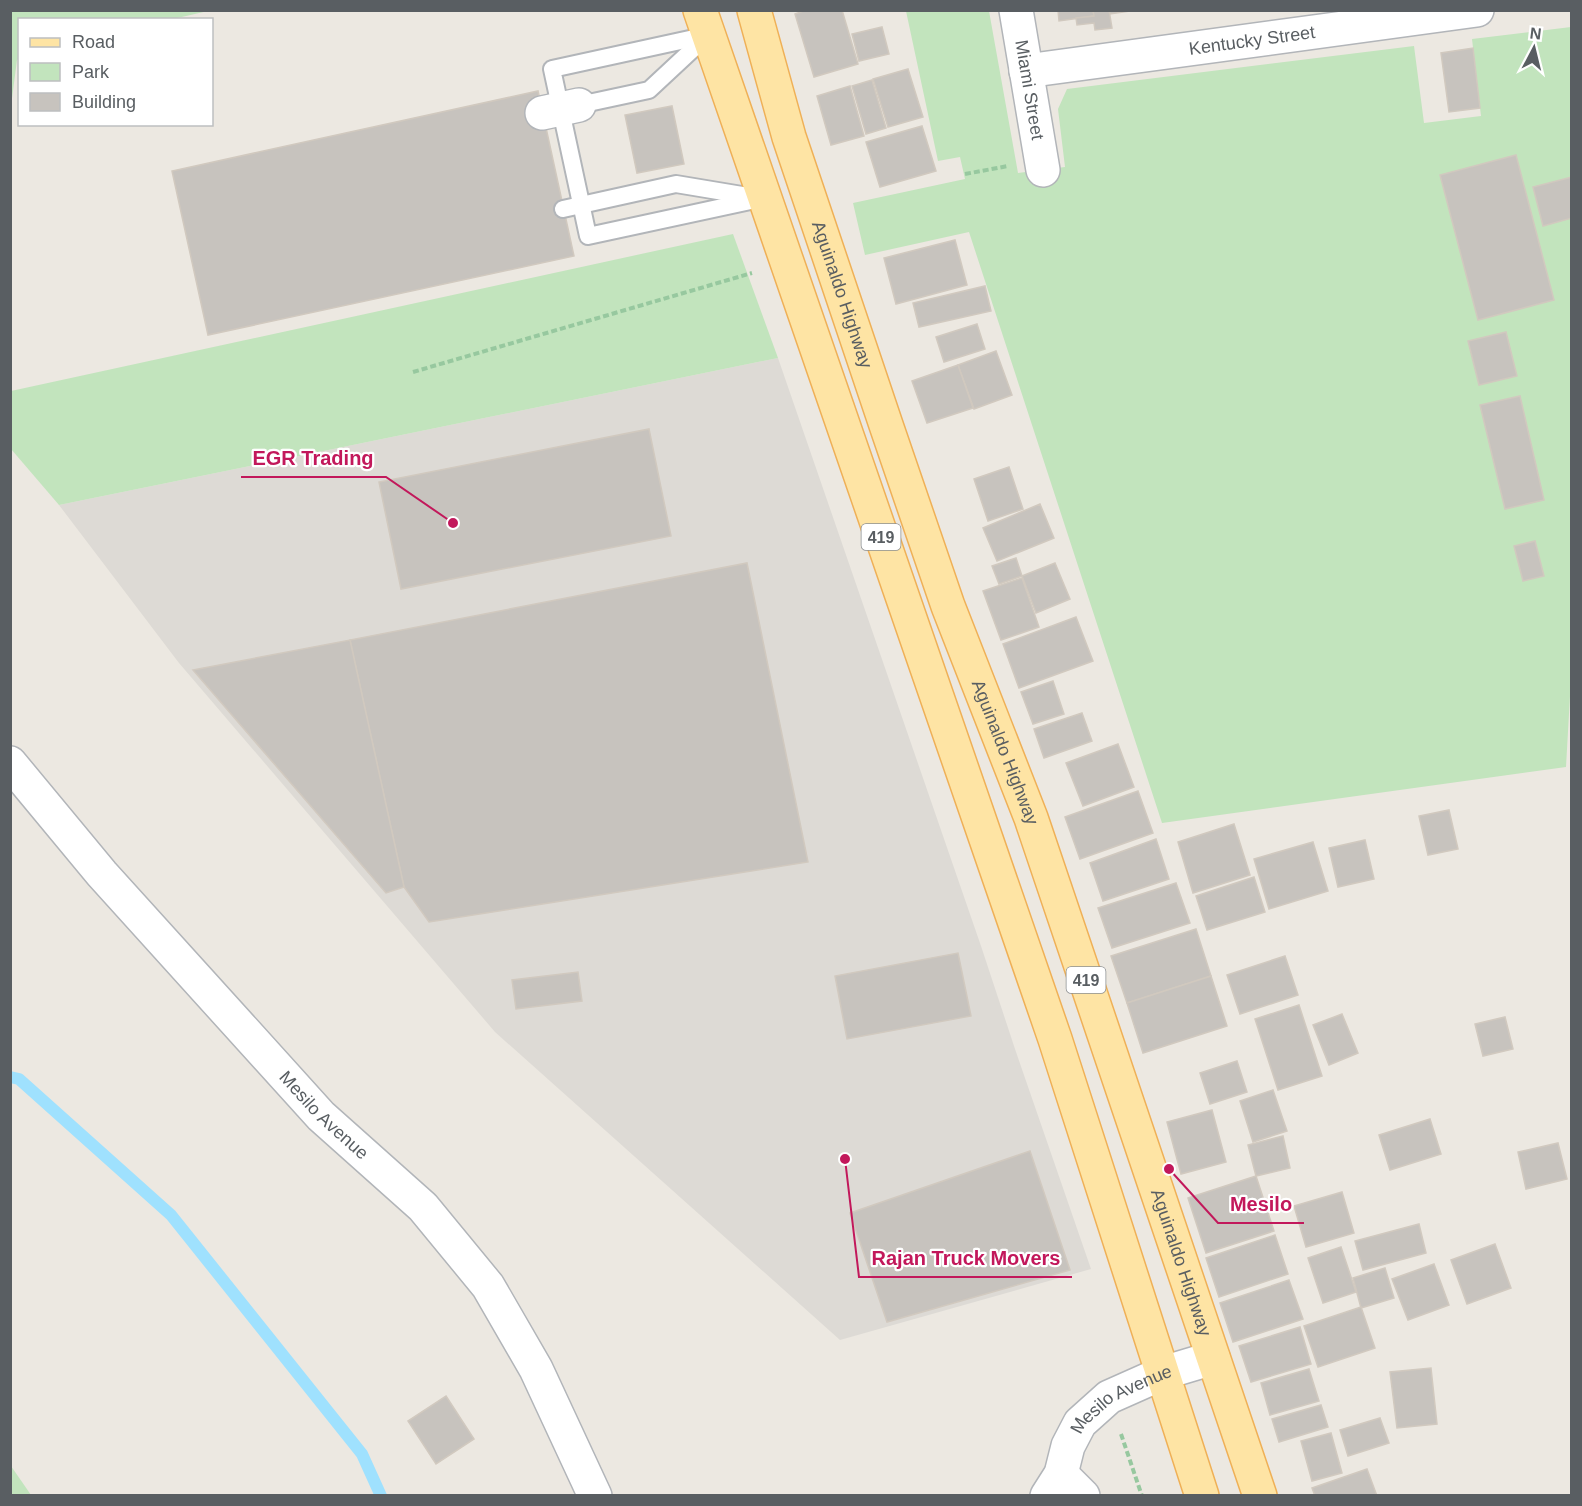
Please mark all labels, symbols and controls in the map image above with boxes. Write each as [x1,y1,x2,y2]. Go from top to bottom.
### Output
legend [18,18,213,126]
north arrow [1504,18,1564,78]
street label: Kentucky Street [1188,22,1316,59]
text: N [1529,24,1543,43]
text: Road [72,32,115,52]
street label: Miami Street [1011,38,1048,141]
text: Park [72,62,110,82]
text: Building [72,92,136,112]
street label: Aguinaldo Highway [808,218,876,371]
callout: EGR Trading [241,439,386,477]
text: EGR Trading [252,447,374,469]
road number: 419 [862,524,900,550]
street label: Aguinaldo Highway [968,677,1043,827]
road number: 419 [1066,967,1106,993]
street label: Mesilo Avenue [275,1067,372,1163]
callout: Mesilo [1218,1185,1304,1223]
street label: Aguinaldo Highway [1147,1186,1215,1339]
text: Mesilo [1230,1193,1292,1215]
callout: Rajan Truck Movers [859,1239,1072,1277]
text: Rajan Truck Movers [872,1247,1060,1269]
street label: Mesilo Avenue [1066,1361,1174,1437]

